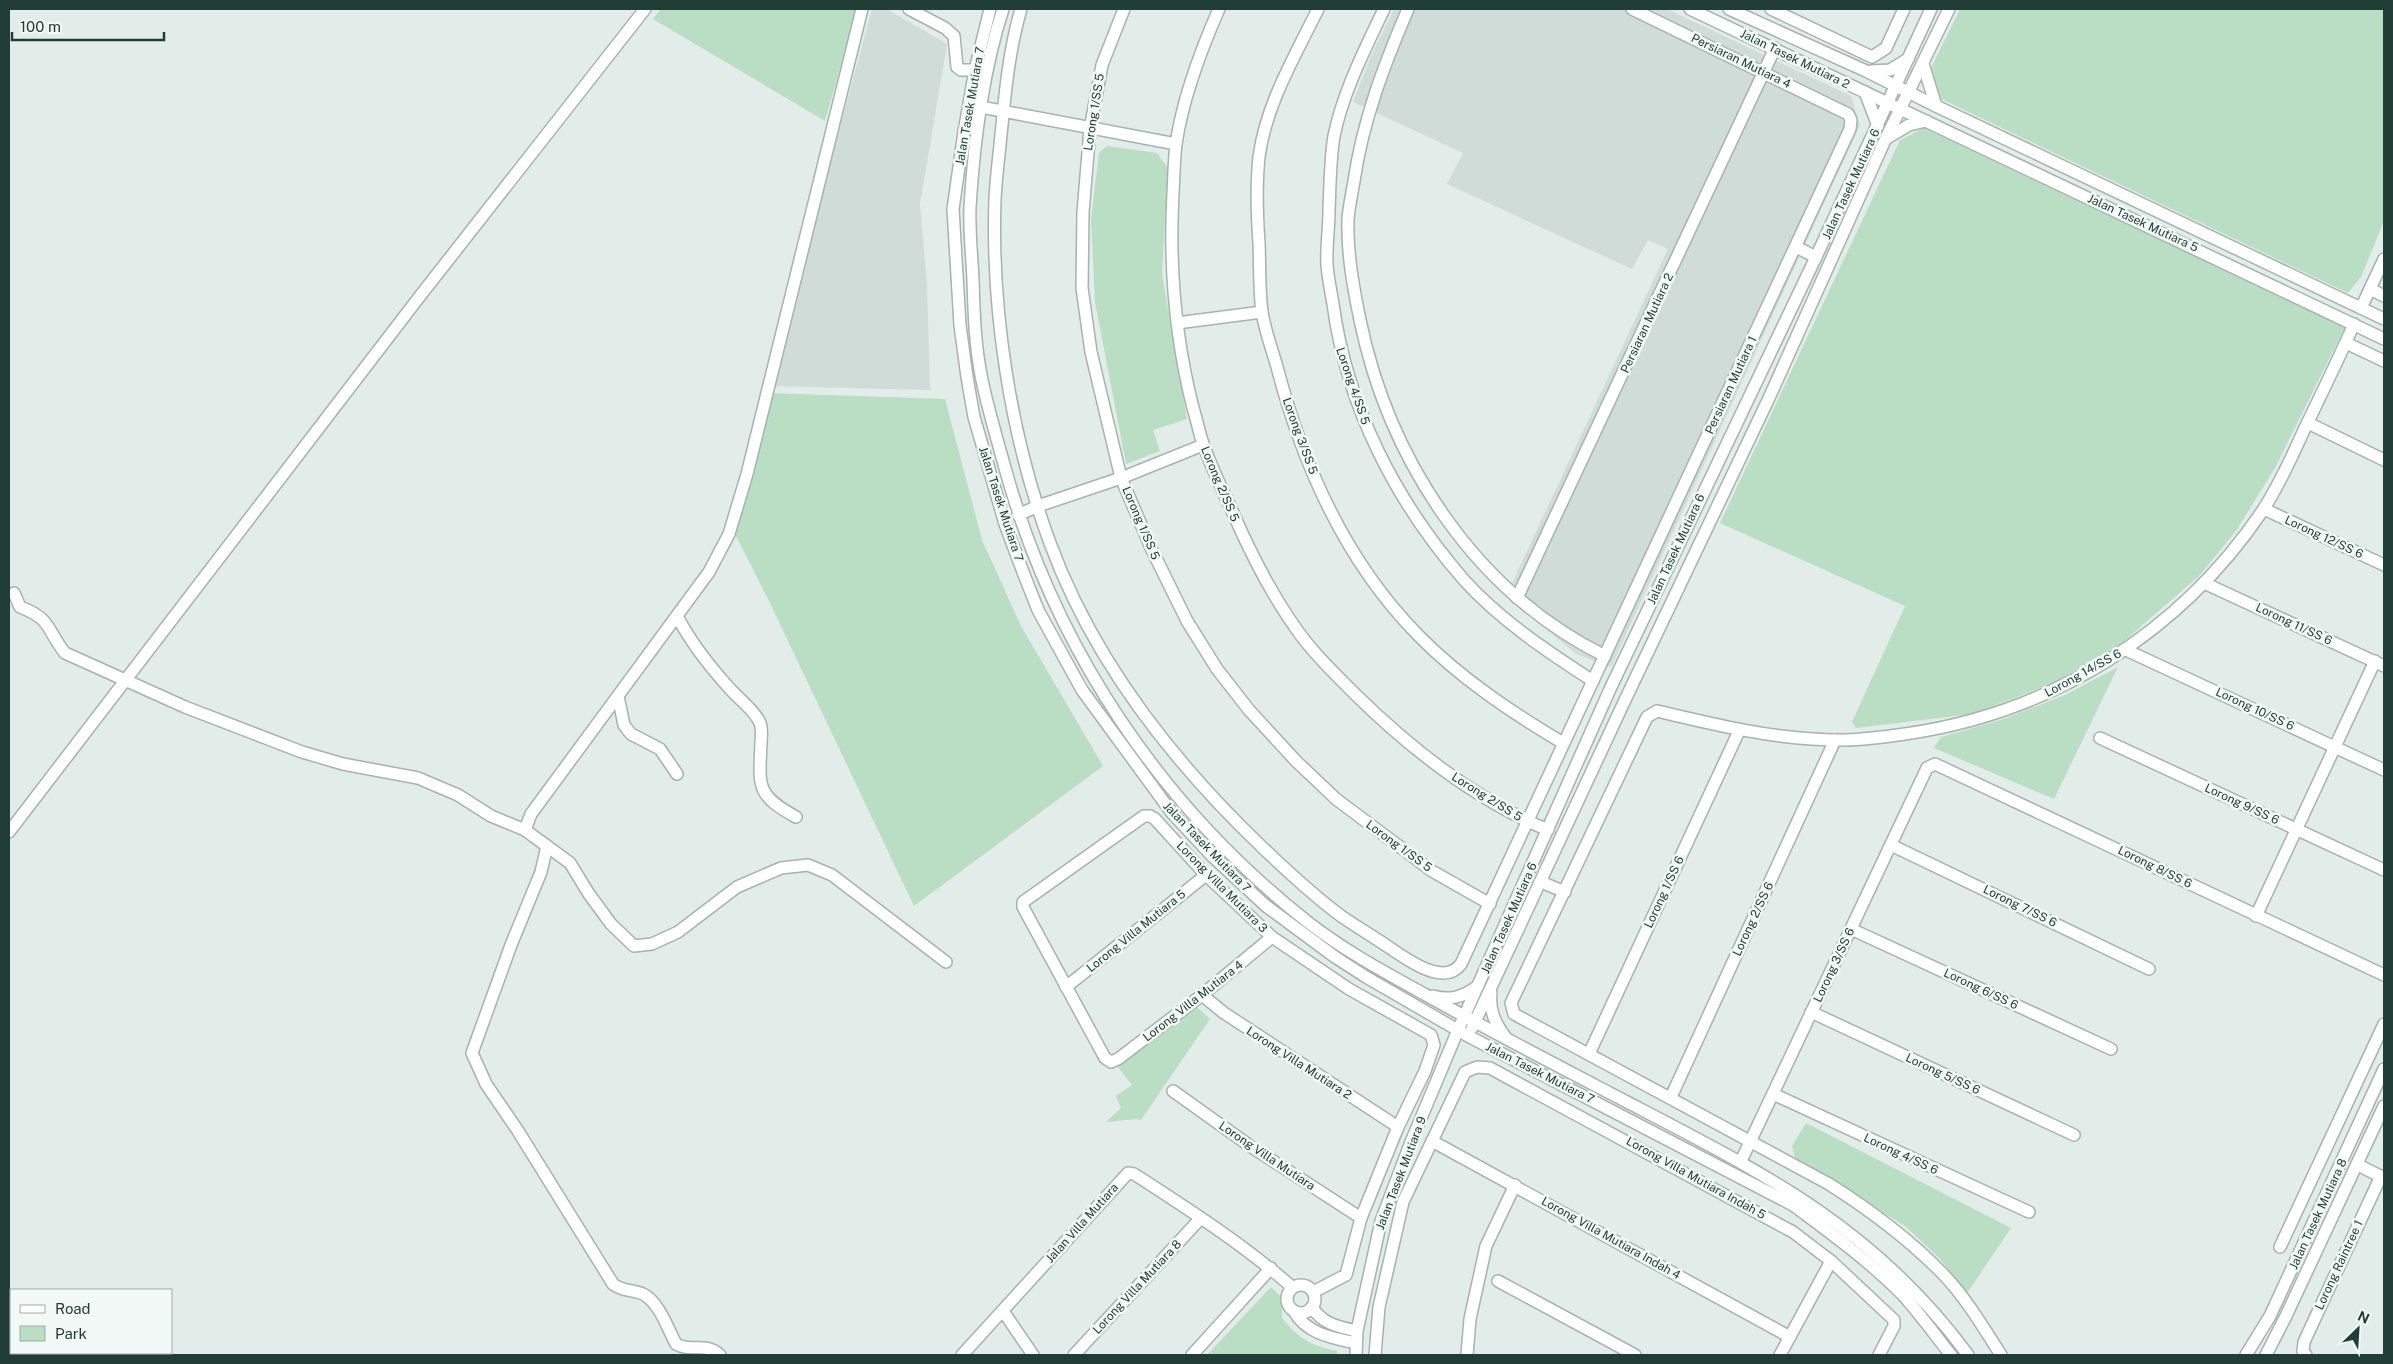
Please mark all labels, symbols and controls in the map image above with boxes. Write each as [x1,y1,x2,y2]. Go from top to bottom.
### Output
scale bar [12,10,165,42]
text: 100 m [20,18,61,35]
street label: Jalan Tasek Mutiara 2 [1738,26,1852,92]
street label: Persiaran Mutiara 4 [1689,31,1793,91]
street label: Jalan Tasek Mutiara 7 [953,46,987,166]
street label: Lorong 1/SS 5 [1081,72,1107,152]
street label: Jalan Tasek Mutiara 6 [1819,127,1883,241]
street label: Jalan Tasek Mutiara 5 [2085,191,2201,255]
street label: Persiaran Mutiara 2 [1618,271,1676,375]
street label: Persiaran Mutiara 1 [1702,334,1760,436]
street label: Lorong 4/SS 5 [1333,346,1373,427]
street label: Lorong 3/SS 5 [1280,396,1320,477]
street label: Lorong 2/SS 5 [1198,444,1242,524]
street label: Jalan Tasek Mutiara 7 [976,445,1026,563]
street label: Lorong 1/SS 5 [1119,484,1163,562]
street label: Jalan Tasek Mutiara 6 [1644,492,1708,606]
street label: Lorong 12/SS 6 [2283,513,2365,561]
street label: Lorong 11/SS 6 [2254,600,2334,648]
street label: Lorong 14/SS 6 [2042,646,2124,700]
street label: Lorong 10/SS 6 [2213,685,2297,733]
street label: Lorong 2/SS 5 [1449,770,1525,824]
street label: Lorong 9/SS 6 [2203,781,2281,827]
street label: Jalan Tasek Mutiara 7 [1160,799,1254,895]
street label: Lorong 1/SS 5 [1363,817,1435,875]
street label: Lorong Villa Mutiara 3 [1174,839,1270,935]
street label: Lorong 8/SS 6 [2116,843,2194,891]
street label: Lorong 1/SS 6 [1641,854,1687,930]
street label: Jalan Tasek Mutiara 6 [1478,860,1540,976]
street label: Lorong 2/SS 6 [1730,880,1776,958]
street label: Lorong 7/SS 6 [1981,882,2059,930]
street label: Lorong Villa Mutiara 5 [1084,887,1189,975]
street label: Lorong 3/SS 6 [1811,926,1857,1004]
street label: Lorong Villa Mutiara 4 [1140,957,1246,1044]
street label: Lorong 6/SS 6 [1942,966,2020,1012]
street label: Lorong Villa Mutiara 2 [1244,1024,1354,1102]
street label: Jalan Tasek Mutiara 7 [1483,1040,1597,1106]
street label: Lorong 5/SS 6 [1904,1051,1982,1097]
street label: Jalan Tasek Mutiara 9 [1373,1114,1429,1232]
street label: Lorong Villa Mutiara [1216,1119,1318,1193]
street label: Lorong 4/SS 6 [1862,1131,1940,1177]
street label: Lorong Villa Mutiara Indah 5 [1624,1134,1768,1222]
street label: Jalan Tasek Mutiara 8 [2286,1156,2350,1272]
street label: Jalan Villa Mutiara [1043,1181,1121,1265]
street label: Lorong Villa Mutiara Indah 4 [1539,1194,1683,1282]
street label: Lorong Raintree 1 [2312,1218,2366,1312]
street label: Lorong Villa Mutiara 8 [1090,1237,1184,1337]
legend [10,1289,172,1354]
text: Road [55,1300,91,1317]
north arrow [2333,1304,2383,1354]
text: N [2355,1308,2372,1327]
text: Park [55,1325,87,1342]

